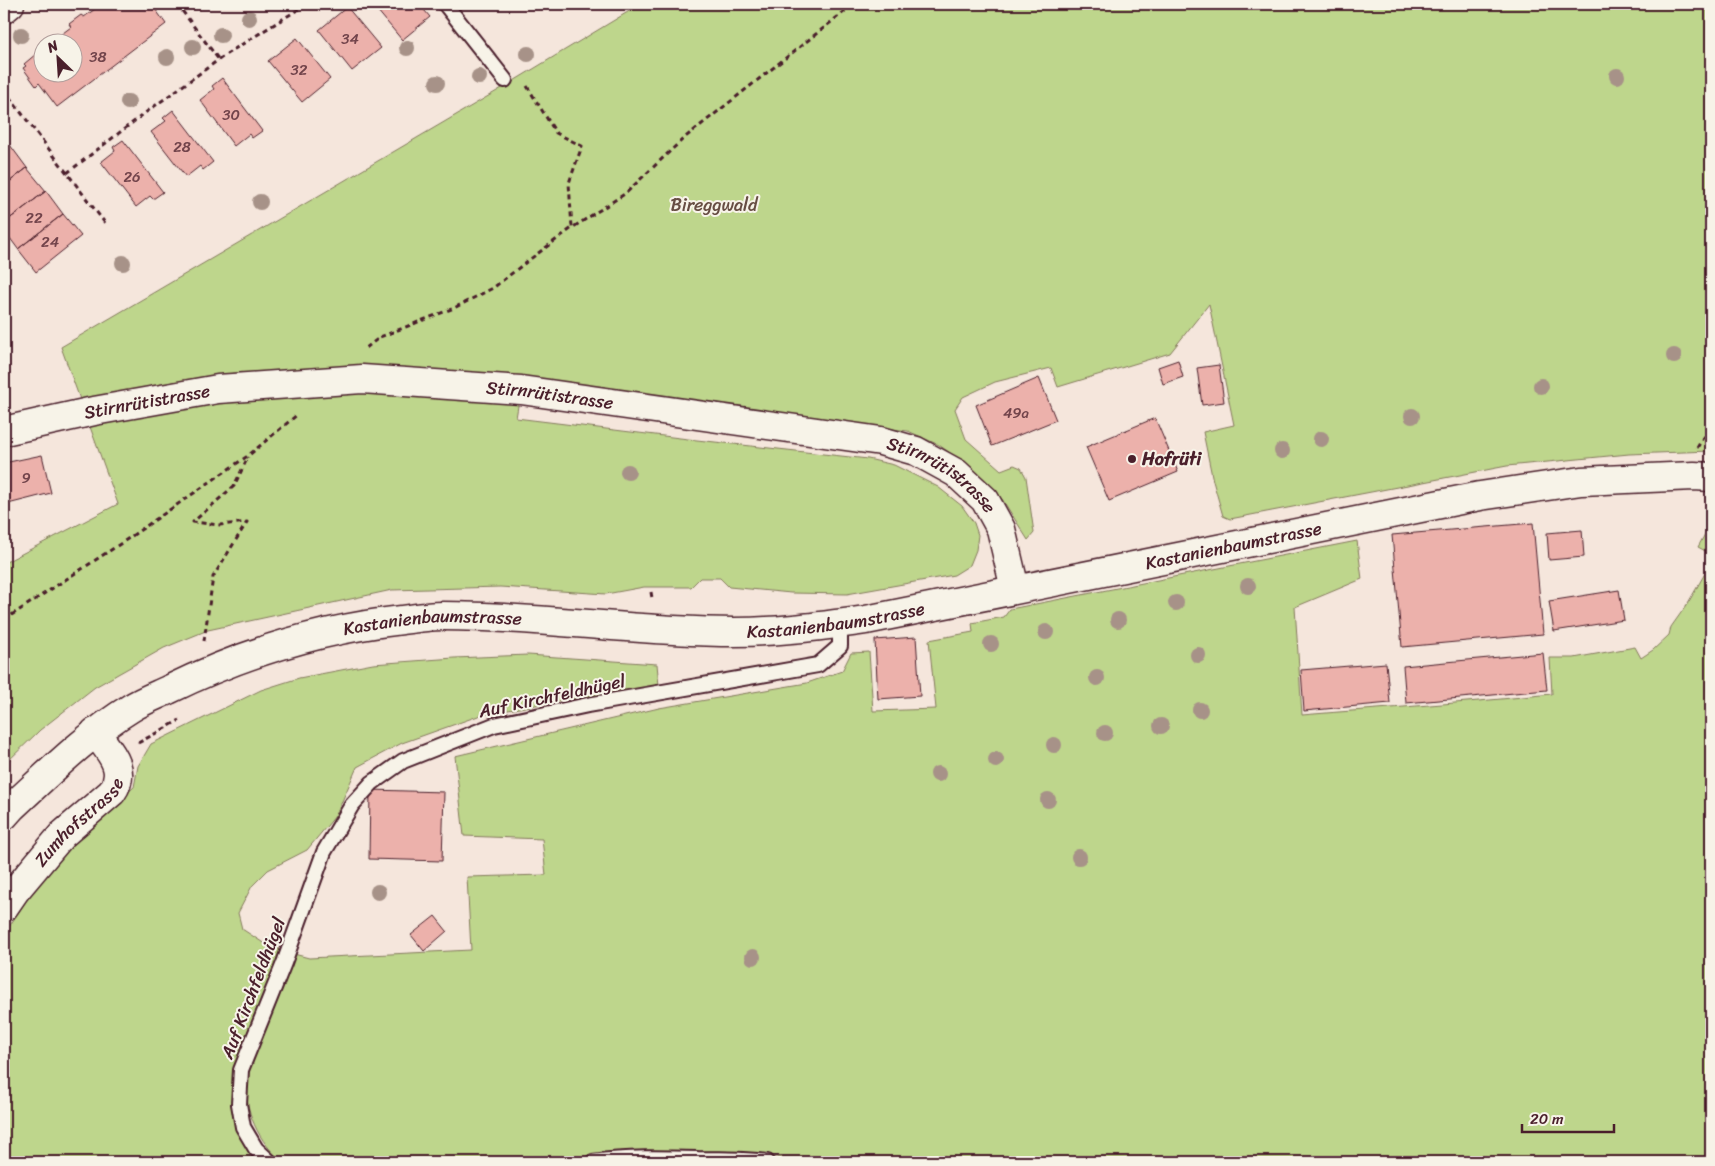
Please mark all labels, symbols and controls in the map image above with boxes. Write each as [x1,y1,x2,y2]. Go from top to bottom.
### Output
house number: 34 [341,26,359,52]
north arrow [32,32,82,82]
text: N [42,33,63,60]
house number: 38 [89,44,107,70]
house number: 32 [291,57,308,83]
house number: 30 [222,102,240,128]
house number: 28 [173,134,191,160]
house number: 26 [123,164,141,190]
park label: Bireggwald [670,189,759,221]
house number: 22 [25,205,43,231]
house number: 24 [41,229,59,255]
street label: Stirnrütistrasse [485,372,615,419]
street label: Stirnrütistrasse [81,375,213,429]
house number: 49a [1003,400,1030,426]
street label: Stirnrütistrasse [883,427,1005,519]
place label: Hofrüti [1141,443,1202,475]
marker: Hofrüti [1126,453,1138,465]
house number: 9 [21,465,31,491]
street label: Kastanienbaumstrasse [1142,512,1325,579]
street label: Kastanienbaumstrasse [746,593,928,648]
street label: Kastanienbaumstrasse [340,600,523,645]
street label: Auf Kirchfeldhügel [475,665,629,727]
street label: Zumhofstrasse [26,774,133,874]
street label: Auf Kirchfeldhügel [211,912,295,1064]
scale bar [1522,1101,1615,1133]
text: 20 m [1530,1106,1564,1132]

